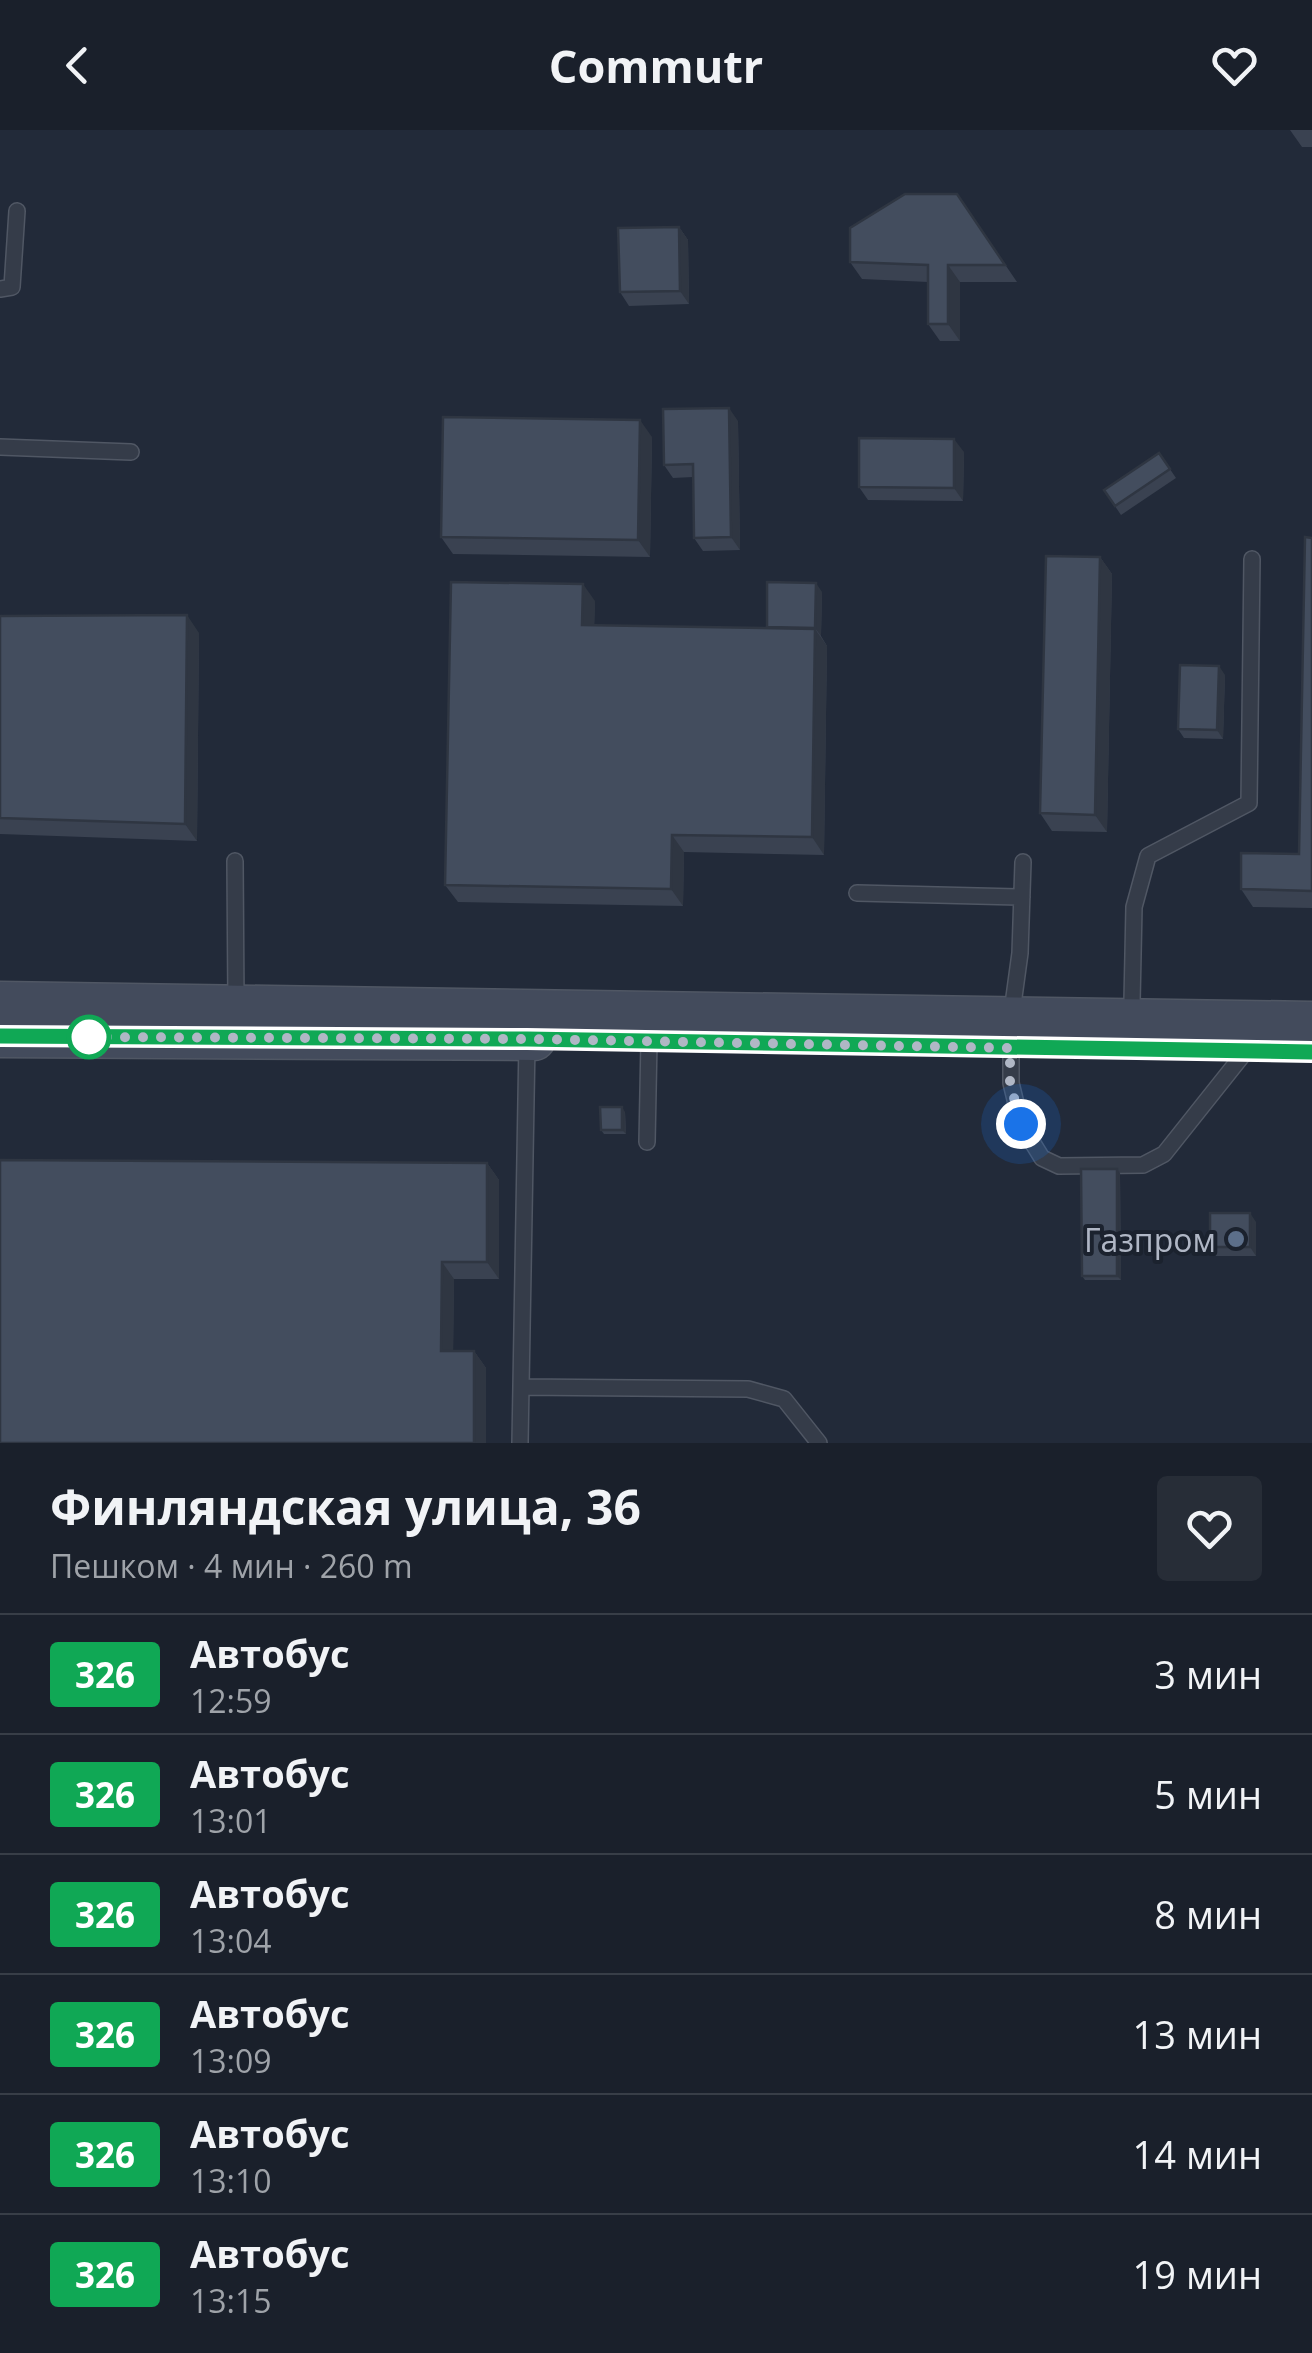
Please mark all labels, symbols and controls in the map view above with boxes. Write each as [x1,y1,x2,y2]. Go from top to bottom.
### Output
text: Commutr [549,35,763,96]
icon: back [50,38,105,93]
icon: heart [1207,38,1262,93]
unlabelled marker [68,1016,110,1058]
your location [996,1099,1046,1149]
place label: Газпром [1084,1218,1216,1261]
marker: Газпром [1225,1228,1247,1250]
text: Финляндская улица, 36 [50,1474,641,1539]
button: heart [1157,1476,1262,1581]
text: Пешком · 4 мин · 260 m [50,1544,413,1587]
text: Автобус [190,1627,349,1679]
text: 3 мин [1154,1648,1262,1700]
text: 326 [75,1651,135,1698]
text: 12:59 [190,1679,272,1722]
text: Автобус [190,1747,349,1799]
text: 5 мин [1154,1768,1262,1820]
text: 326 [75,1771,135,1818]
text: 13:01 [190,1799,272,1842]
text: Автобус [190,1867,349,1919]
text: 8 мин [1154,1888,1262,1940]
text: 326 [75,1891,135,1938]
text: 13:04 [190,1919,272,1962]
text: Автобус [190,1987,349,2039]
text: 13 мин [1133,2008,1262,2060]
text: 326 [75,2011,135,2058]
text: 13:09 [190,2039,272,2082]
text: Автобус [190,2107,349,2159]
text: 14 мин [1133,2128,1262,2180]
text: 326 [75,2131,135,2178]
text: 13:10 [190,2159,272,2202]
text: Автобус [190,2227,349,2279]
text: 19 мин [1133,2248,1262,2300]
text: 326 [75,2251,135,2298]
text: 13:15 [190,2279,272,2322]

